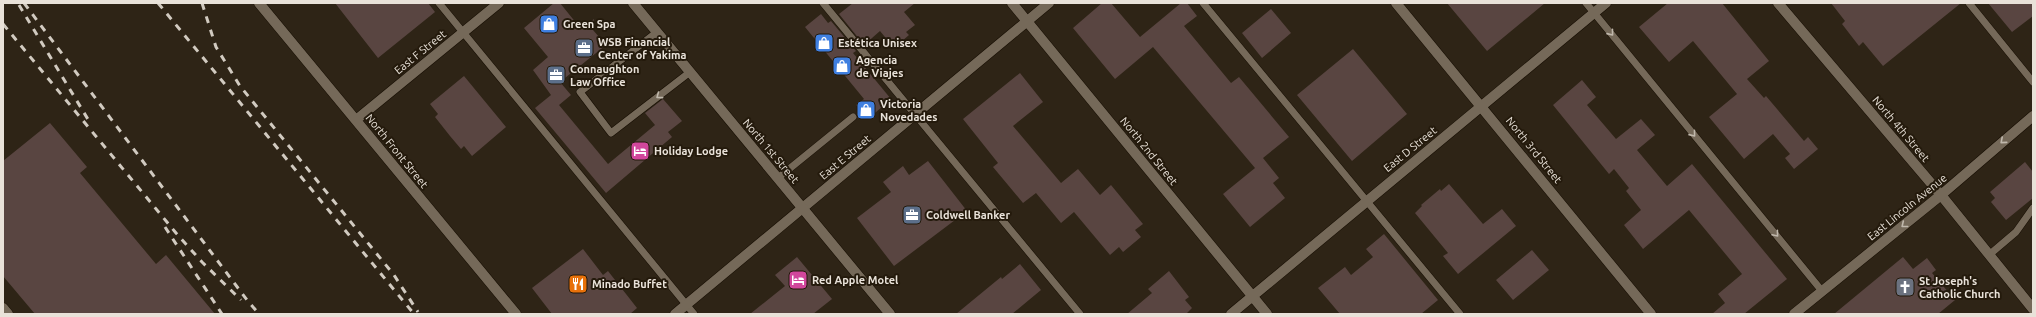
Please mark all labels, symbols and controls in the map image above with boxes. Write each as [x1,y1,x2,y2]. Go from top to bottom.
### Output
shop icon: Green Spa [538,13,560,35]
place label: Green Spa [563,18,616,30]
street label: East F Street [392,27,449,76]
one-way arrow [1606,29,1613,36]
shop icon: Estética Unisex [813,32,835,54]
place label: WSB Financial Center of Yakima [598,36,687,61]
office icon: WSB Financial Center of Yakima [573,37,595,59]
place label: Estética Unisex [838,37,917,49]
place label: Agencia de Viajes [856,54,903,79]
shop icon: Agencia de Viajes [831,55,853,77]
place label: Connaughton Law Office [570,63,639,88]
office icon: Connaughton Law Office [545,64,567,86]
one-way arrow [657,91,664,98]
street label: North 4th Street [1870,94,1932,165]
place label: Victoria Novedades [880,98,938,123]
shop icon: Victoria Novedades [855,99,877,121]
street label: North Front Street [364,112,431,191]
street label: North 2nd Street [1118,115,1180,188]
street label: North 3rd Street [1504,115,1565,186]
street label: North 1st Street [741,116,802,186]
street label: East D Street [1381,124,1439,174]
one-way arrow [1689,129,1696,136]
street label: East E Street [817,132,873,182]
one-way arrow [2001,137,2008,144]
hotel icon: Holiday Lodge [629,140,651,162]
place label: Holiday Lodge [654,145,728,157]
street label: East Lincoln Avenue [1865,171,1949,243]
office icon: Coldwell Banker [901,204,923,226]
place label: Coldwell Banker [926,209,1010,221]
one-way arrow [1901,220,1908,227]
one-way arrow [1771,229,1778,237]
hotel icon: Red Apple Motel [787,269,809,291]
restaurant icon: Minado Buffet [567,273,589,295]
place label: Red Apple Motel [812,274,899,286]
place label: St Joseph's Catholic Church [1919,275,2000,300]
church icon: St Joseph's Catholic Church [1894,276,1916,298]
place label: Minado Buffet [592,278,667,290]

